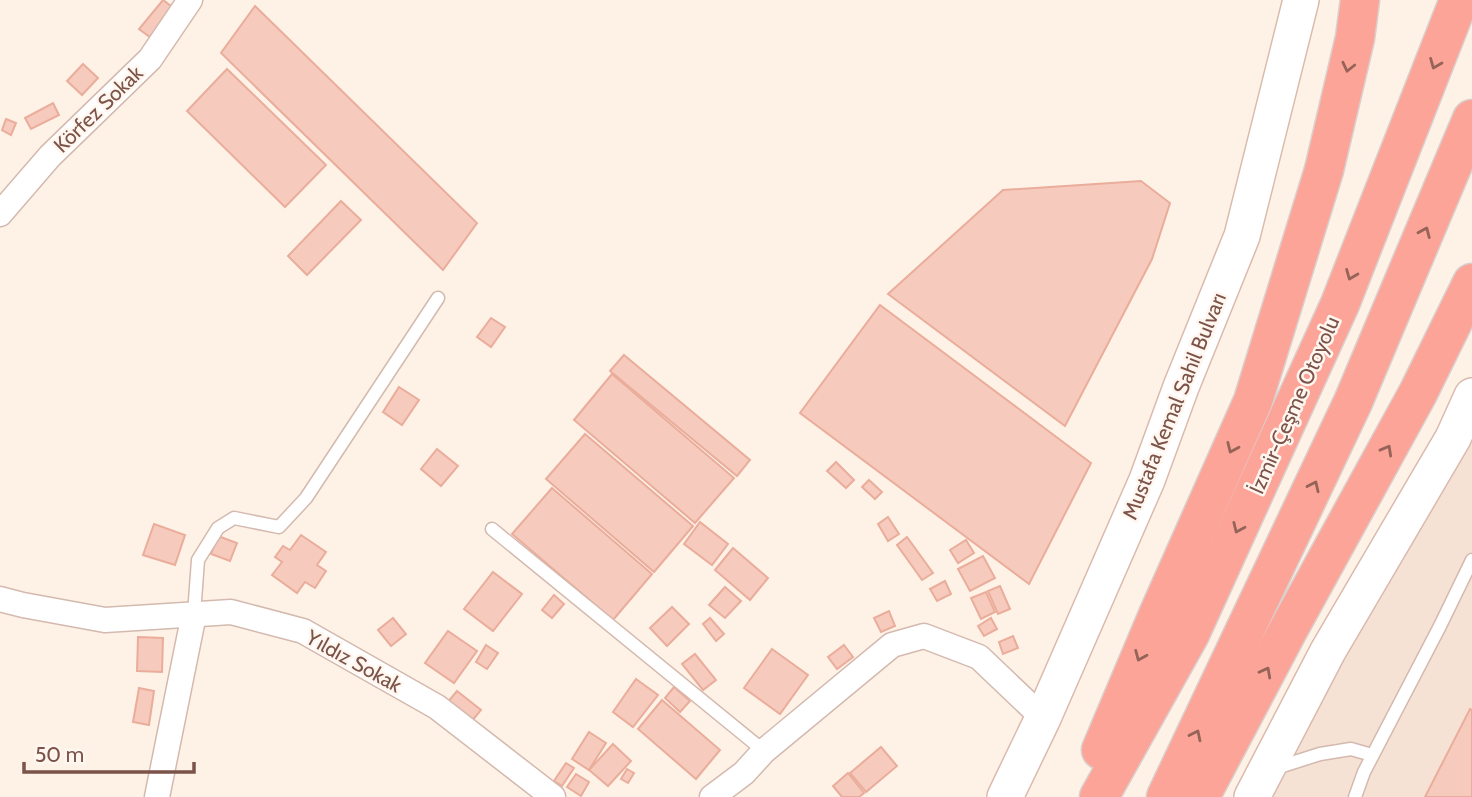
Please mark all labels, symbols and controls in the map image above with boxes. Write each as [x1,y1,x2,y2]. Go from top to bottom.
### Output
one-way arrow [1430,57,1444,69]
street label: Körfez Sokak [48,60,148,158]
one-way arrow [1342,61,1356,73]
one-way arrow [1417,227,1431,240]
one-way arrow [1346,269,1360,281]
street label: Mustafa Kemal Sahil Bulvarı [1117,289,1231,523]
street label: İzmir-Çeşme Otoyolu [1244,312,1344,498]
one-way arrow [1226,441,1240,453]
one-way arrow [1379,445,1392,458]
one-way arrow [1306,481,1320,493]
one-way arrow [1232,520,1246,533]
street label: Yıldız Sokak [301,624,407,698]
one-way arrow [1134,649,1148,662]
one-way arrow [1258,667,1272,679]
scale bar [24,730,194,774]
one-way arrow [1187,730,1201,742]
text: 50 m [35,742,84,767]

